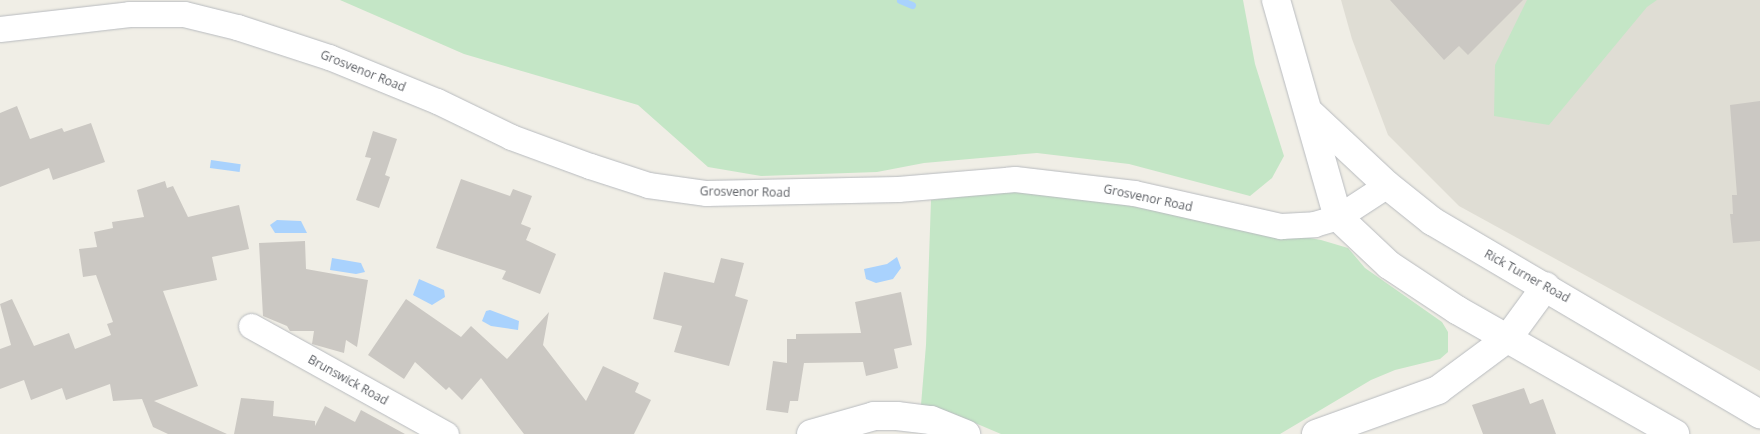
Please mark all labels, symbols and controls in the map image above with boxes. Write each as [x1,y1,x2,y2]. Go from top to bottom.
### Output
street label: Grosvenor Road [318,47,408,95]
street label: Grosvenor Road [1102,182,1194,214]
street label: Grosvenor Road [700,184,790,200]
street label: Rick Turner Road [1482,247,1572,305]
street label: Brunswick Road [305,352,391,408]

